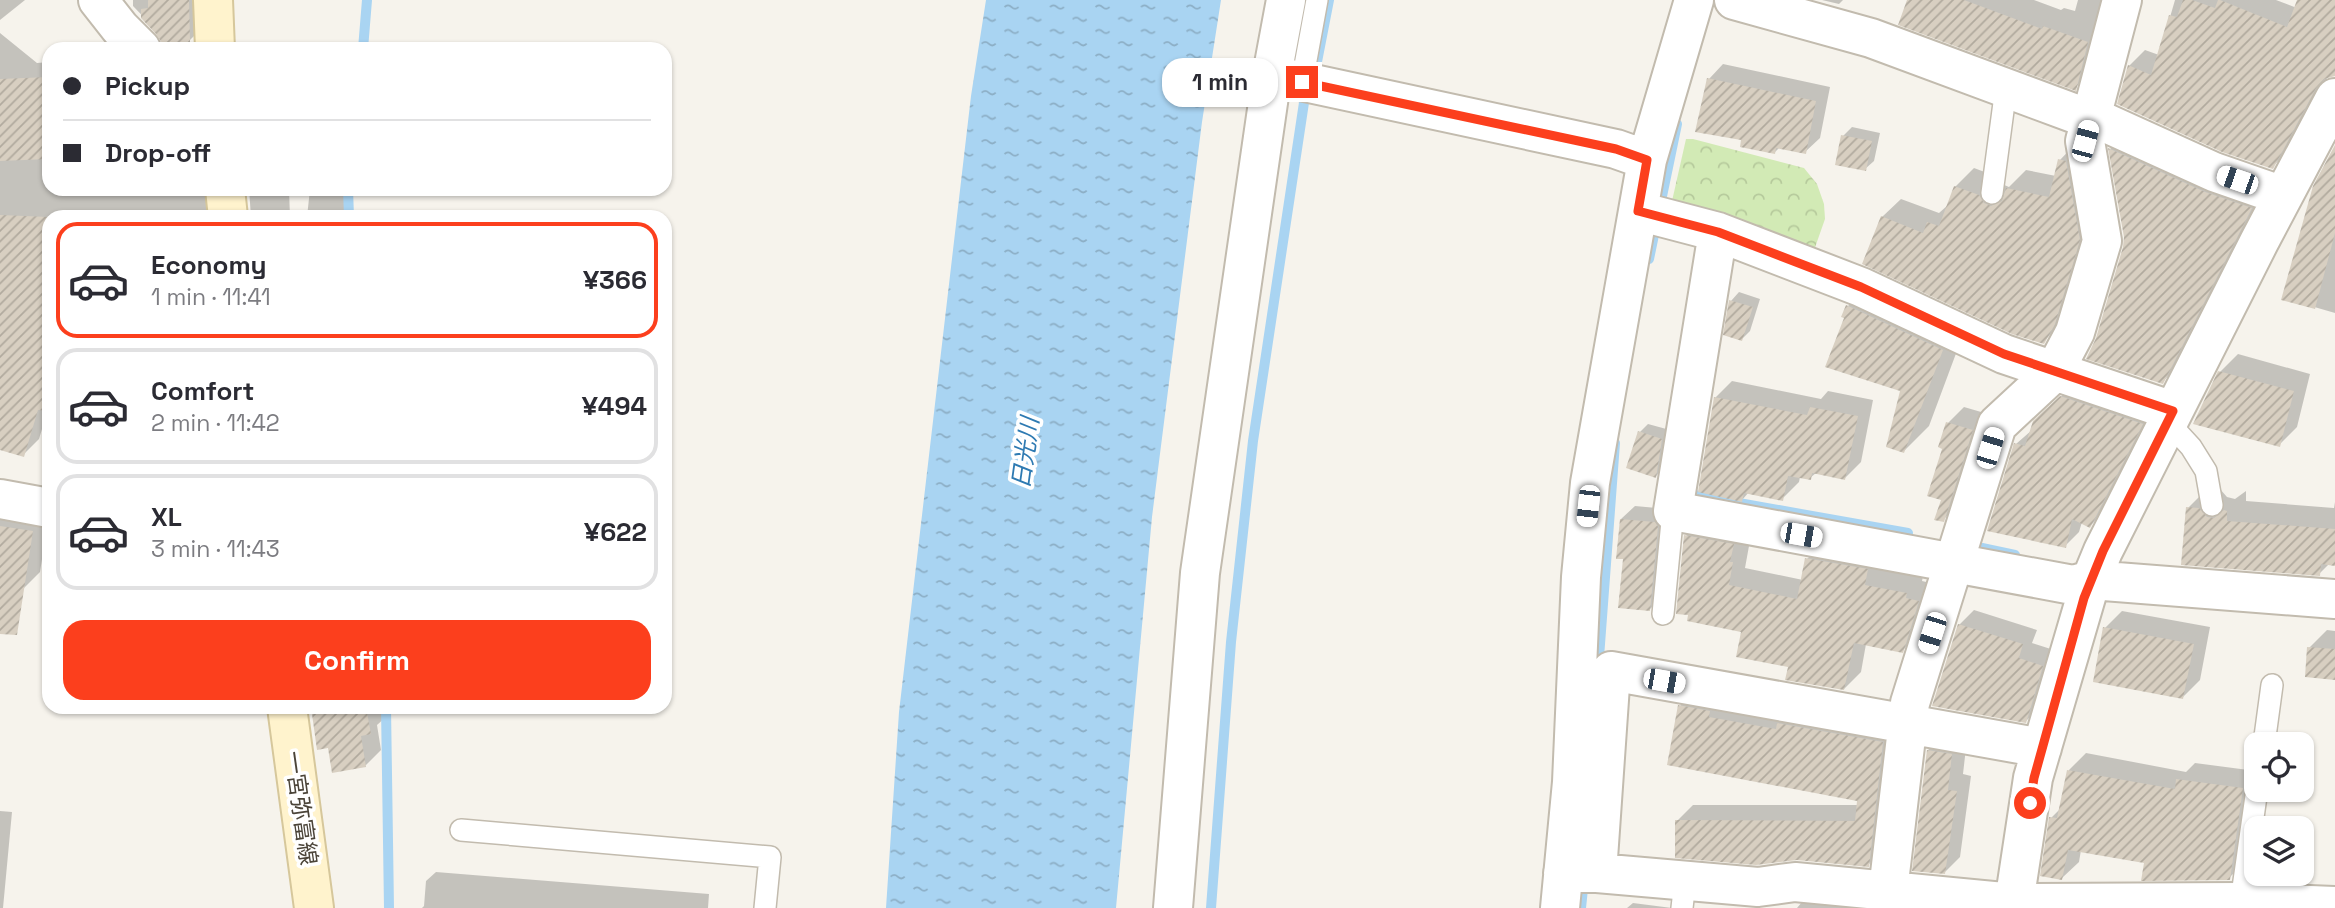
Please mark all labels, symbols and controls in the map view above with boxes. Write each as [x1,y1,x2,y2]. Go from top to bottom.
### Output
callout: 1 min [1162,57,1278,106]
route end [1286,66,1318,98]
text: 1 min [1192,67,1248,97]
text: Pickup [105,69,190,103]
car [2070,118,2101,164]
text: Drop-off [105,136,211,170]
car [2214,163,2261,197]
text: Economy [151,248,267,282]
icon: car [67,249,130,312]
text: ¥366 [583,263,647,297]
text: 1 min · 11:41 [151,282,271,312]
text: Comfort [151,374,254,408]
icon: car [67,375,130,438]
text: ¥494 [582,389,647,423]
text: 2 min · 11:42 [151,408,280,438]
water label: 日光川 [1005,412,1046,491]
car [1974,425,2007,471]
car [1576,484,1601,528]
text: XL [151,500,182,534]
icon: car [67,501,130,564]
text: ¥622 [584,515,647,549]
car [1779,521,1824,549]
text: 3 min · 11:43 [151,534,280,564]
car [1916,610,1949,656]
button: Confirm [63,620,651,700]
car [1642,667,1687,695]
map controls [2244,732,2314,886]
button: locate [2244,732,2314,802]
street label: 一宮弥富線 [278,749,324,867]
route start [2014,787,2046,819]
button: layers [2244,816,2314,886]

